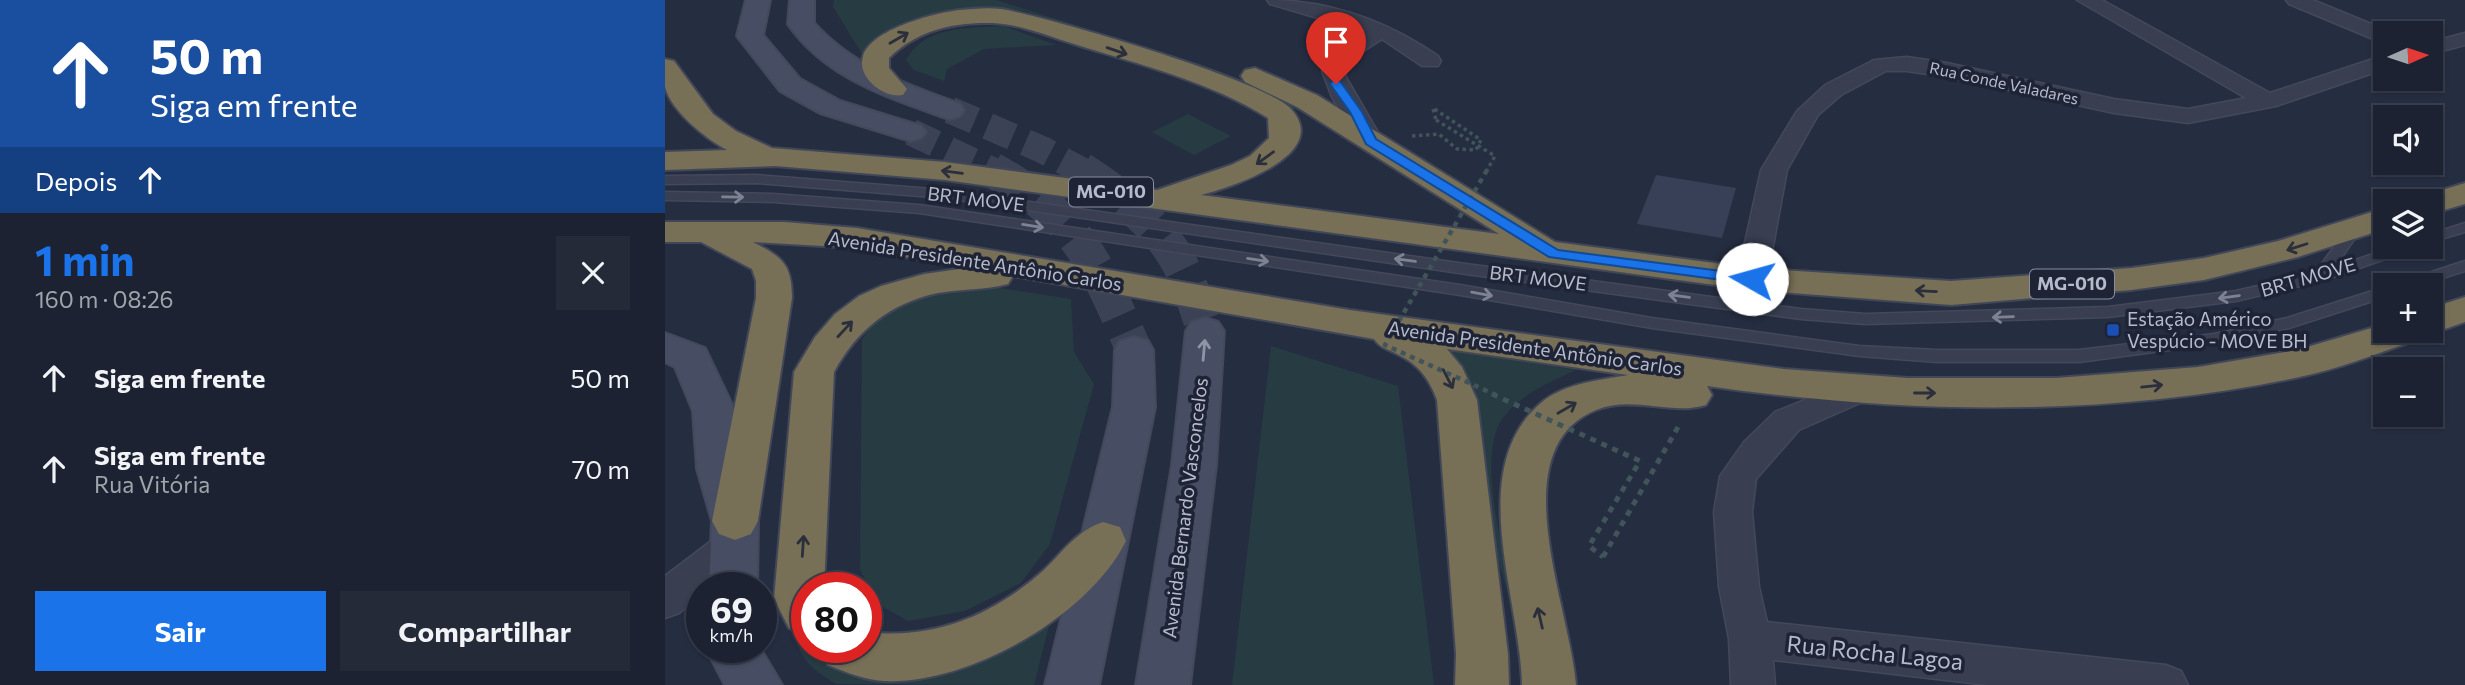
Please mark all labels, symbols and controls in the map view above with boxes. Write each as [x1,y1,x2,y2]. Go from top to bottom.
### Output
pin [1306,12.0,1366,84]
north arrow [2373,21,2443,91]
map controls [2373,21,2443,427]
icon: arrive [1317,23,1355,61]
text: 50 m [150,24,263,84]
icon: ahead [35,28,126,119]
one-way arrow [889,30,909,44]
one-way arrow [1106,46,1128,59]
street label: Rua Conde Valadares [1928,57,2080,108]
text: Siga em frente [150,84,358,124]
button: sound [2373,105,2443,175]
one-way arrow [1256,151,1275,165]
icon: ahead [131,161,169,199]
text: Depois [35,165,117,196]
one-way arrow [942,165,964,178]
road number: MG-010 [1069,177,1153,206]
street label: BRT MOVE [926,181,1026,216]
button: layers [2373,189,2443,259]
one-way arrow [721,190,744,204]
one-way arrow [1021,220,1043,233]
street label: Avenida Presidente Antônio Carlos [827,226,1124,295]
text: 1 min [35,233,135,285]
button: close [556,236,630,310]
one-way arrow [2286,241,2308,254]
position arrow [1715,242,1789,316]
street label: BRT MOVE [2258,252,2358,301]
one-way arrow [1246,253,1268,266]
one-way arrow [1394,253,1416,266]
street label: BRT MOVE [1488,260,1588,295]
road number: MG-010 [2030,270,2114,298]
button: + [2373,273,2443,343]
text: 160 m · 08:26 [35,285,174,313]
one-way arrow [1915,285,1938,298]
one-way arrow [1470,288,1493,301]
one-way arrow [1668,290,1691,303]
one-way arrow [2218,291,2241,304]
place label: Estação Américo Vespúcio - MOVE BH [2127,307,2308,352]
one-way arrow [1991,310,2014,323]
street label: Avenida Presidente Antônio Carlos [1386,315,1684,380]
one-way arrow [837,320,853,338]
marker: Estação Américo Vespúcio - MOVE BH [2105,322,2121,338]
one-way arrow [1198,339,1211,362]
button: − [2373,357,2443,427]
icon: ahead [35,359,73,397]
text: Siga em frente [94,362,265,393]
text: 50 m [570,362,630,393]
one-way arrow [1442,369,1456,389]
street label: Avenida Bernardo Vasconcelos [1157,376,1212,640]
one-way arrow [2140,379,2163,392]
one-way arrow [1913,386,1936,400]
one-way arrow [1557,401,1577,415]
text: Siga em frente [94,439,265,470]
icon: ahead [35,450,73,488]
text: 70 m [572,453,630,484]
text: Rua Vitória [94,470,210,498]
one-way arrow [797,535,810,558]
speed limit sign: 80 [791,572,882,663]
text: 69 [710,587,753,630]
button: Sair [35,591,326,671]
button: Compartilhar [340,591,630,671]
one-way arrow [1532,607,1546,630]
text: km/h [710,624,753,646]
street label: Rua Rocha Lagoa [1786,629,1965,675]

